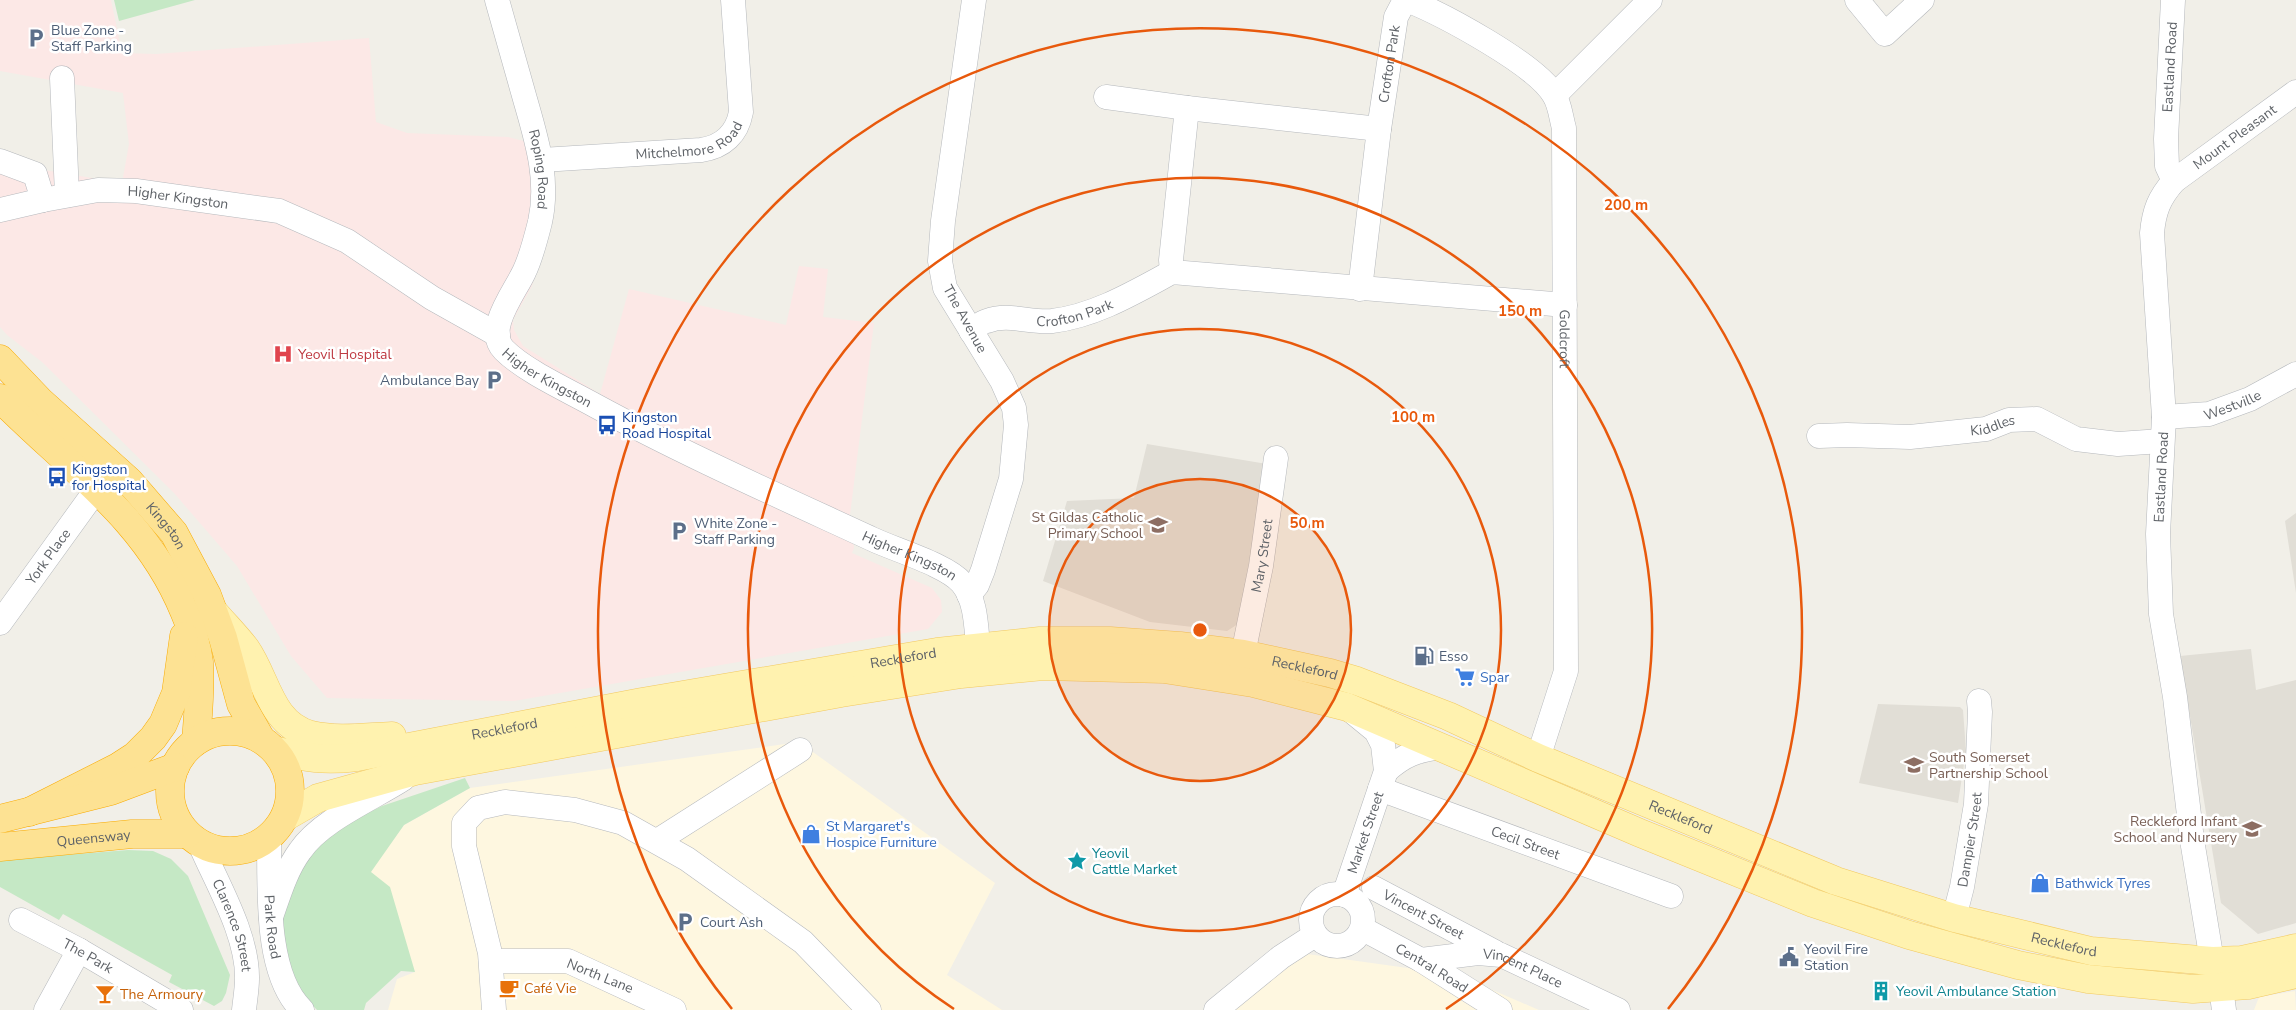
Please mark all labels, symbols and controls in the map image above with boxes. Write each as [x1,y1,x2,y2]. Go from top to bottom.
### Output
place label: Blue Zone - Staff Parking [51,21,132,56]
street label: Eastland Road [2158,21,2182,113]
street label: Crofton Park [1374,23,1404,104]
parking icon: Blue Zone - Staff Parking [25,27,47,49]
street label: Mount Pleasant [2189,100,2280,174]
street label: Mitchelmore Road [635,118,747,164]
street label: Roping Road [524,127,553,210]
street label: Higher Kingston [128,181,230,213]
text: 200 m [1604,195,1648,215]
street label: The Avenue [938,282,992,356]
street label: Crofton Park [1036,294,1117,331]
text: 150 m [1498,301,1542,321]
street label: Goldcroft [1555,309,1574,368]
hospital icon: Yeovil Hospital [272,343,294,365]
street label: Higher Kingston [498,343,595,412]
place label: Yeovil Hospital [297,345,392,364]
parking icon: Ambulance Bay [483,369,505,391]
place label: Ambulance Bay [380,371,480,390]
street label: Westville [2201,385,2264,425]
text: 100 m [1391,407,1435,427]
place label: Kingston Road Hospital [622,408,712,443]
street label: Kiddles [1969,410,2016,440]
bus stop icon: Kingston Road Hospital [596,414,618,436]
street label: Eastland Road [2149,431,2173,523]
place label: Kingston for Hospital [72,460,147,495]
bus stop icon: Kingston for Hospital [46,466,68,488]
street label: Kingston [142,498,191,553]
place label: St Gildas Catholic Primary School [1031,508,1144,543]
text: 50 m [1289,513,1325,533]
place label: White Zone - Staff Parking [694,514,777,549]
school or university icon: St Gildas Catholic Primary School [1147,514,1169,536]
street label: Mary Street [1246,518,1277,594]
parking icon: White Zone - Staff Parking [668,520,690,542]
street label: York Place [21,525,75,589]
street label: Higher Kingston [859,526,961,585]
centre of rings [1191,621,1209,639]
street label: Reckleford [868,643,938,673]
fuel station icon: Esso [1413,645,1435,667]
place label: Esso [1439,647,1469,666]
street label: Reckleford [1270,651,1340,684]
supermarket icon: Spar [1454,666,1476,688]
place label: Spar [1480,668,1509,687]
street label: Reckleford [470,713,539,744]
place label: South Somerset Partnership School [1929,748,2049,783]
school or university icon: South Somerset Partnership School [1903,754,1925,776]
street label: Market Street [1342,789,1388,876]
street label: Dampier Street [1953,792,1986,888]
street label: Reckleford [1646,795,1715,838]
place label: Reckleford Infant School and Nursery [2114,812,2238,847]
place label: St Margaret's Hospice Furniture [826,817,937,852]
school or university icon: Reckleford Infant School and Nursery [2241,818,2263,840]
street label: Cecil Street [1488,821,1563,864]
shop icon: St Margaret's Hospice Furniture [800,823,822,845]
street label: Queensway [56,825,132,851]
place label: Yeovil Cattle Market [1091,844,1177,879]
place icon: Yeovil Cattle Market [1066,850,1088,872]
shop icon: Bathwick Tyres [2029,872,2051,894]
place label: Bathwick Tyres [2055,874,2151,893]
street label: Clarence Street [208,876,256,972]
street label: Vincent Street [1379,884,1468,944]
street label: Park Road [260,894,286,961]
parking icon: Court Ash [674,911,696,933]
place label: Court Ash [700,913,763,932]
street label: Reckleford [2029,927,2098,961]
street label: The Park [60,934,118,978]
street label: Central Road [1392,939,1472,997]
place label: Yeovil Fire Station [1803,940,1868,975]
street label: Vincent Place [1481,944,1566,992]
public building icon: Yeovil Fire Station [1778,946,1800,968]
street label: North Lane [564,954,636,998]
cafe icon: Café Vie [498,977,520,999]
place label: Café Vie [524,979,576,998]
building icon: Yeovil Ambulance Station [1870,980,1892,1002]
place label: Yeovil Ambulance Station [1895,982,2056,1001]
bar icon: The Armoury [94,983,116,1005]
place label: The Armoury [120,985,204,1004]

